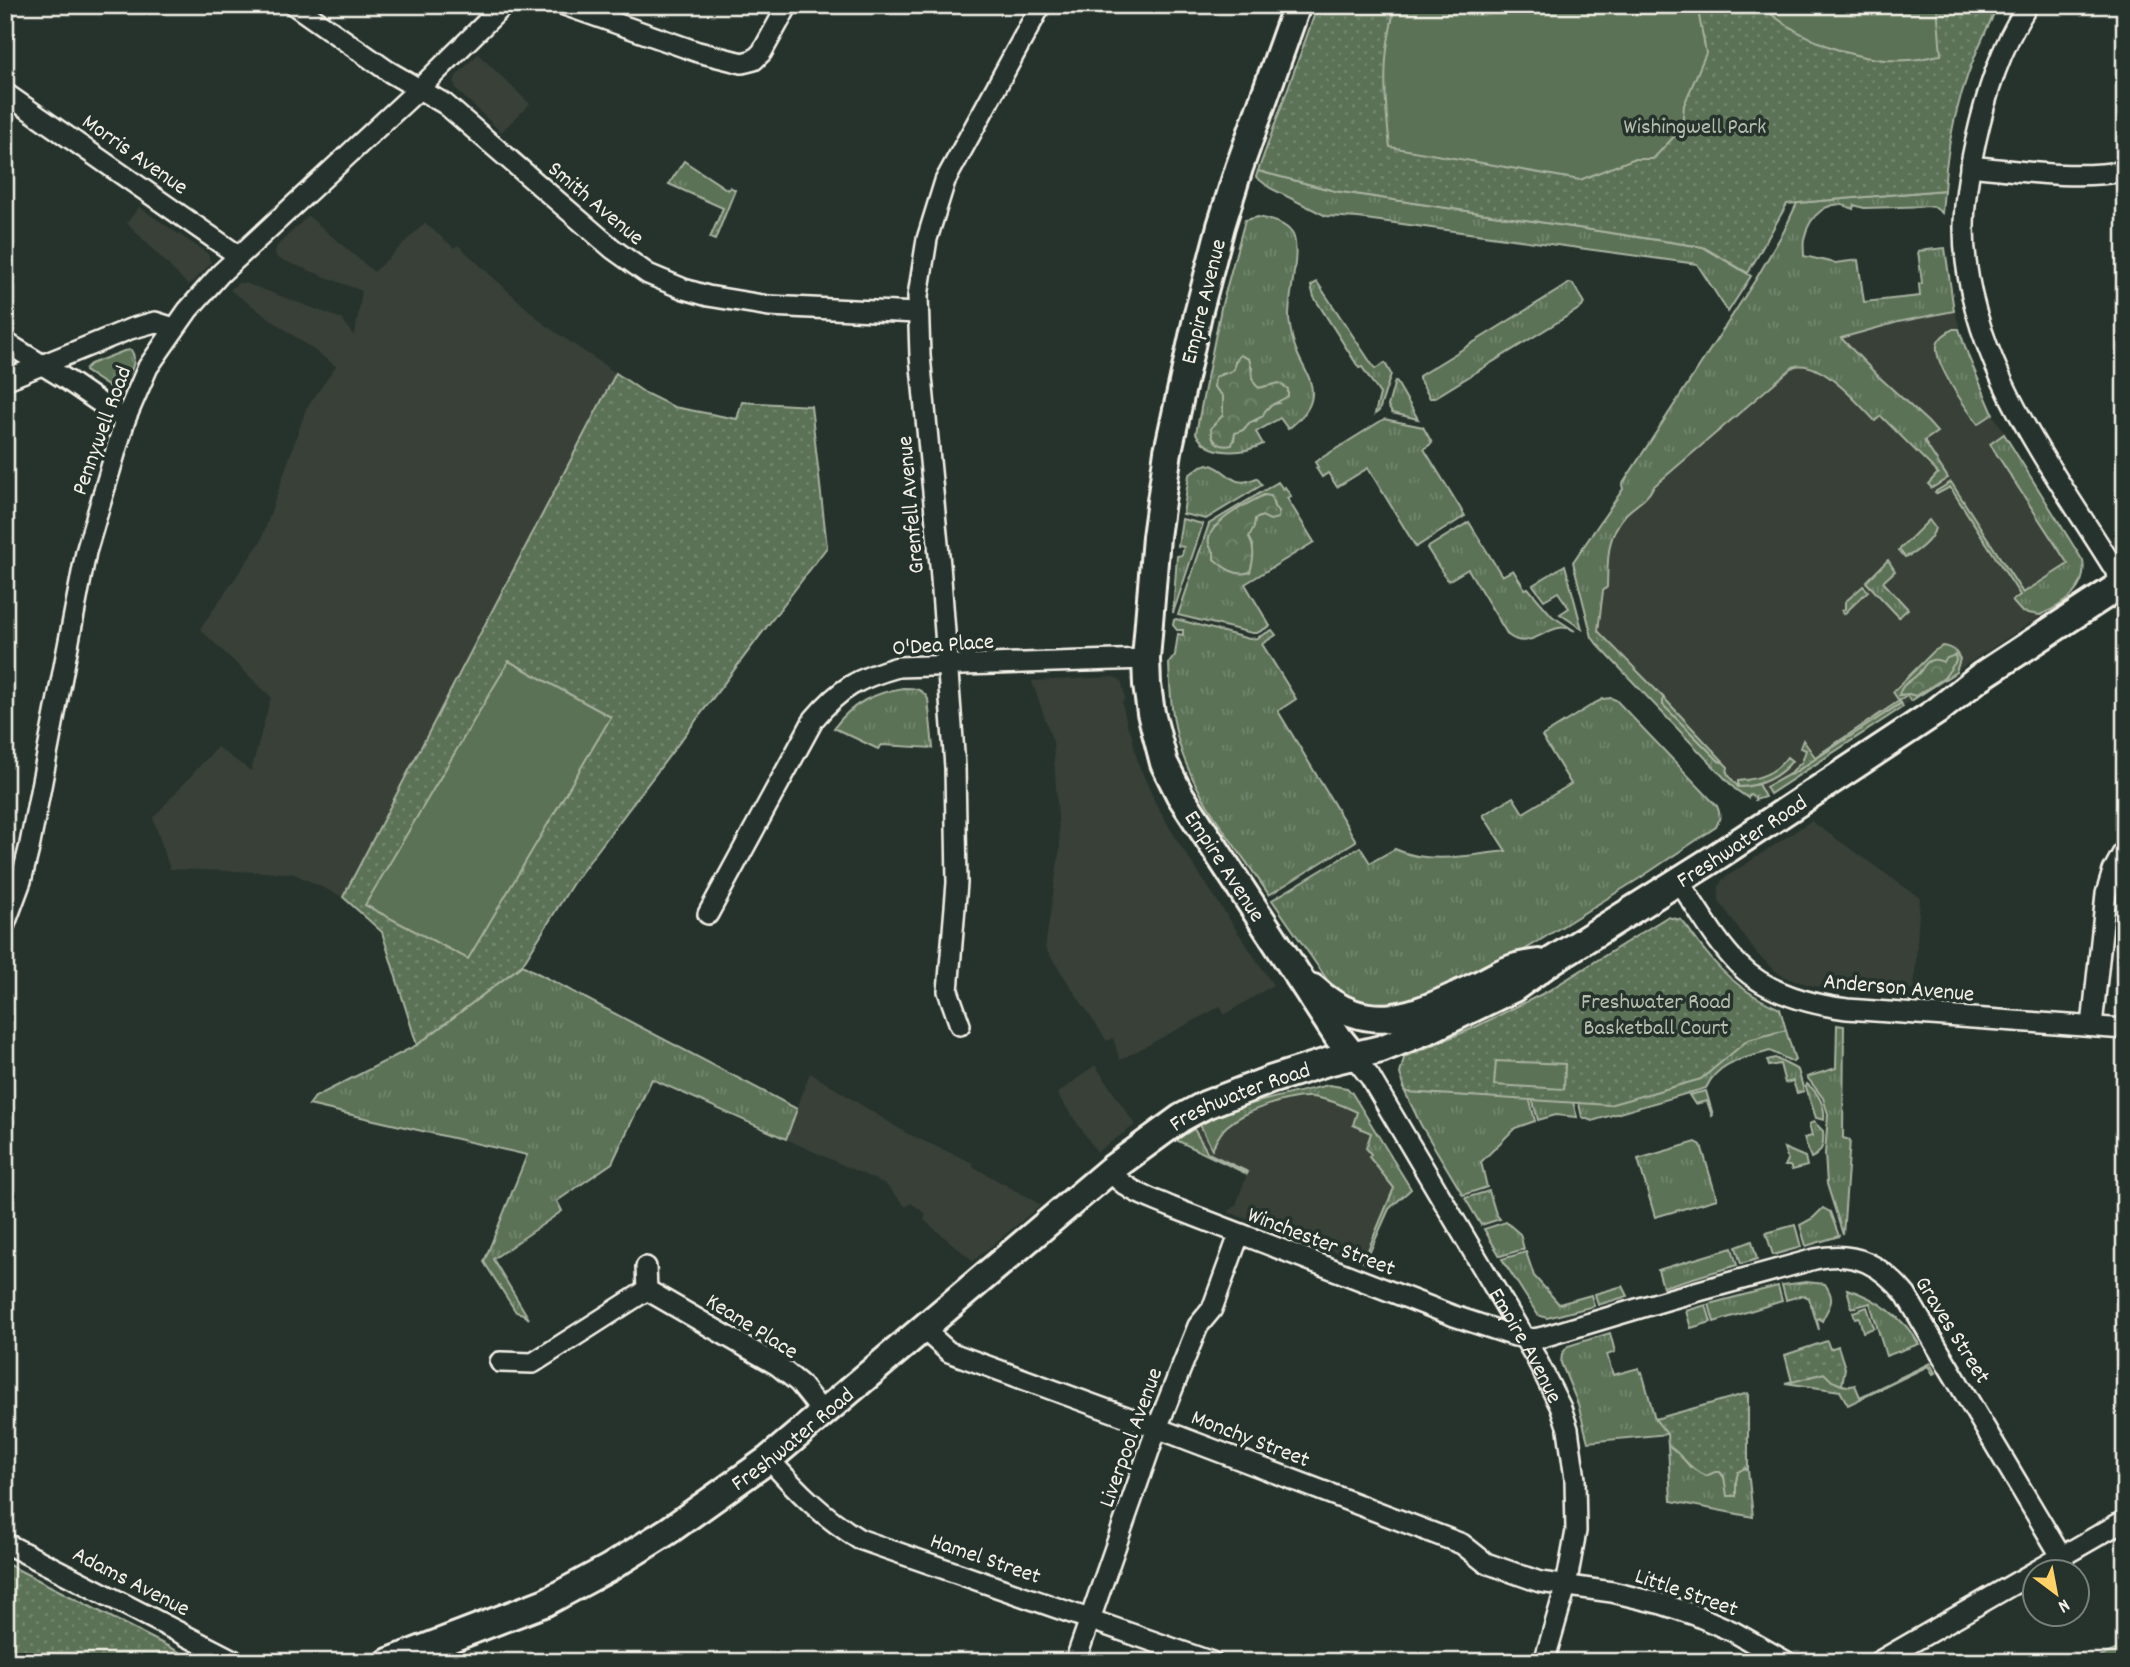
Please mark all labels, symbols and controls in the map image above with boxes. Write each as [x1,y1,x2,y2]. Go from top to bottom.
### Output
street label: Morris Avenue [74,107,194,205]
park label: Wishingwell Park [1624,112,1766,145]
street label: Smith Avenue [539,154,650,255]
street label: Empire Avenue [1174,236,1237,368]
street label: Pennywell Road [65,362,142,500]
street label: Grenfell Avenue [890,434,935,575]
street label: O'Dea Place [891,626,995,667]
street label: Freshwater Road [1671,788,1815,898]
street label: Empire Avenue [1174,805,1272,930]
street label: Anderson Avenue [1822,966,1976,1013]
park label: Freshwater Road Basketball Court [1581,987,1731,1046]
street label: Freshwater Road [1163,1055,1315,1142]
street label: Winchester Street [1242,1200,1399,1287]
street label: Graves Street [1905,1271,1997,1391]
street label: Empire Avenue [1478,1283,1569,1410]
street label: Keane Place [698,1287,804,1369]
street label: Liverpool Avenue [1092,1364,1173,1513]
street label: Freshwater Road [725,1381,863,1501]
street label: Monchy Street [1186,1403,1314,1478]
street label: Hamel Street [925,1526,1045,1595]
street label: Adams Avenue [66,1539,195,1627]
north arrow [2022,1558,2092,1628]
street label: Little Street [1630,1561,1742,1627]
text: N [2052,1591,2074,1618]

